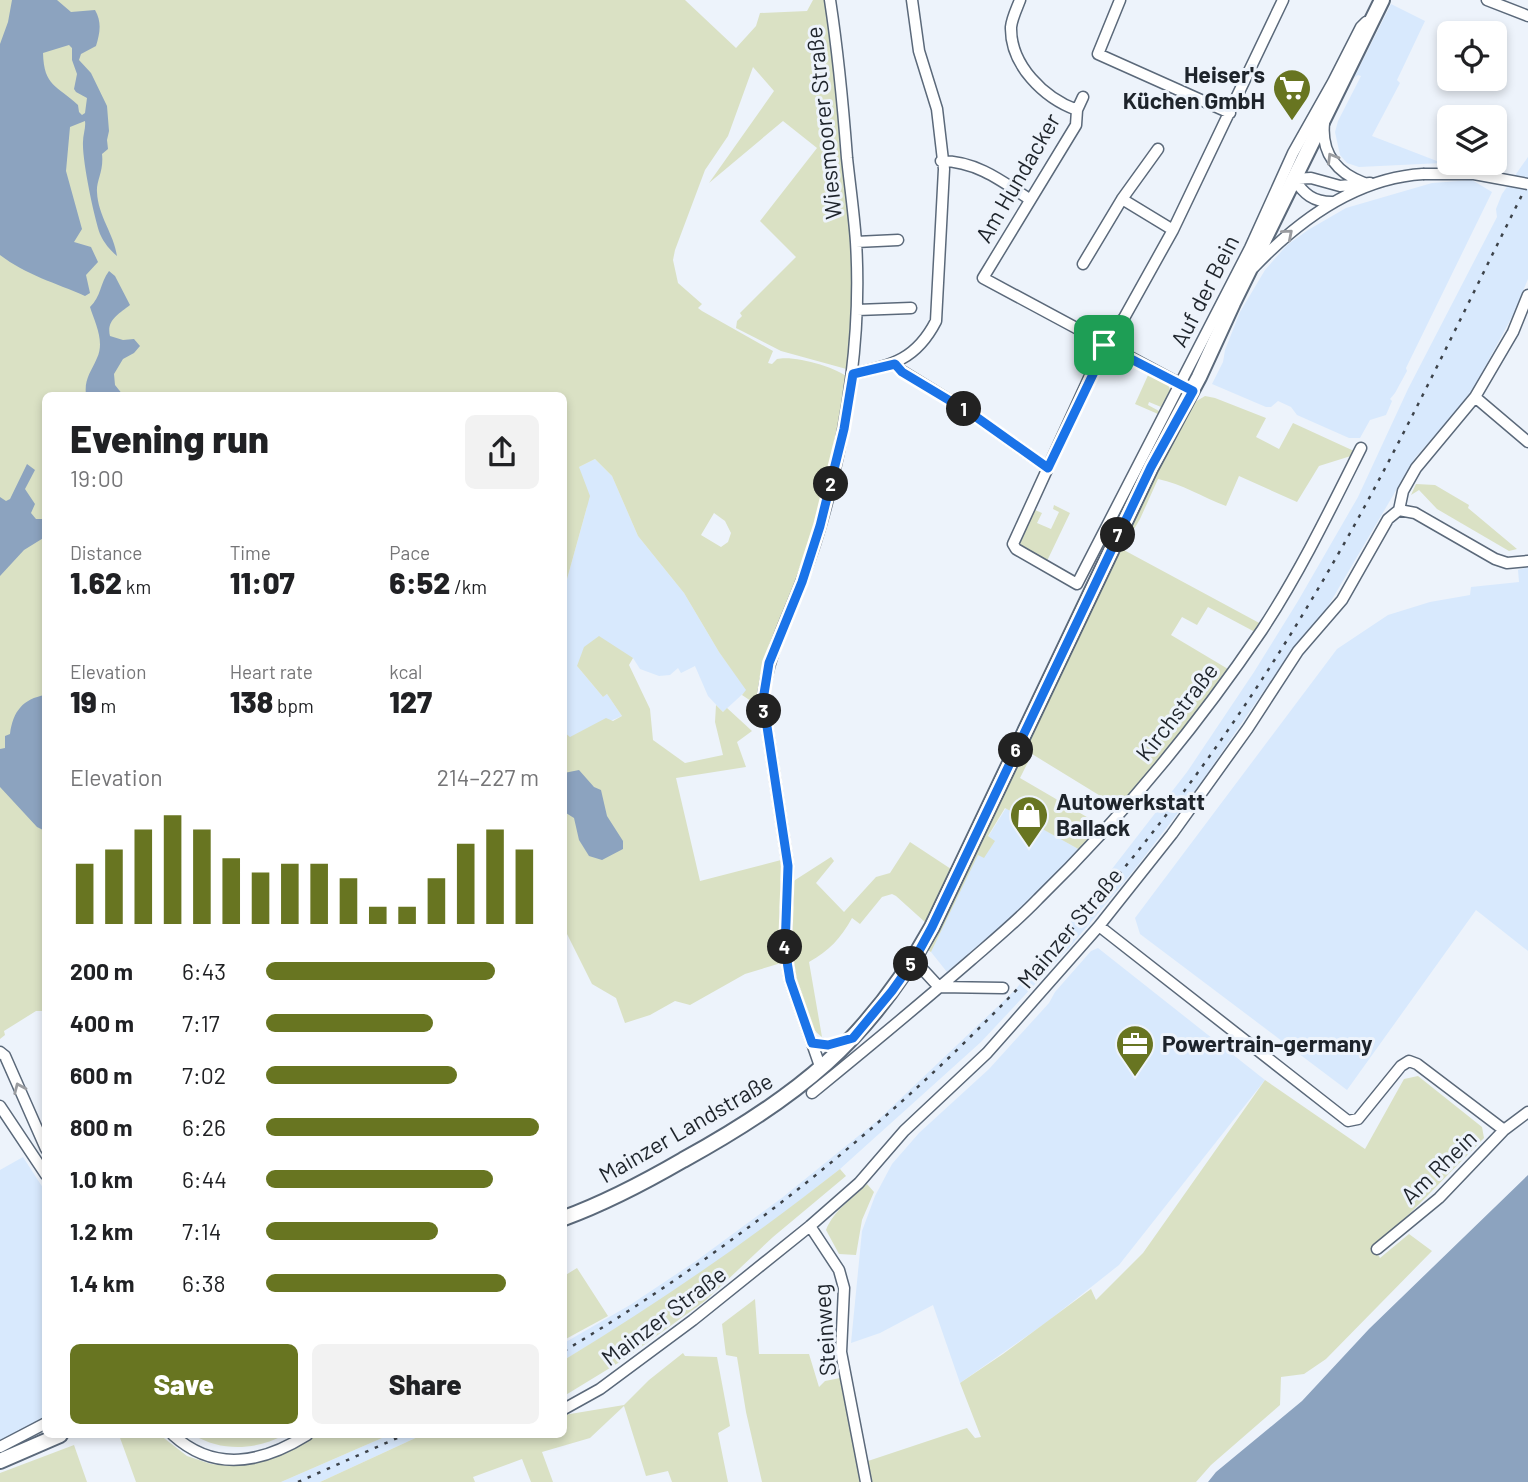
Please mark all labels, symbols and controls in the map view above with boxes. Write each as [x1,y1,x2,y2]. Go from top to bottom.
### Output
map controls [1437,21,1507,175]
button: locate [1437,21,1507,91]
street label: Wiesmoorer Straße [799,25,847,221]
place label: Heiser's Küchen GmbH [1123,60,1265,114]
supermarket icon: Heiser's Küchen GmbH [1271,67,1313,122]
button: layers [1437,105,1507,175]
street label: Am Hundacker [969,107,1066,247]
one-way arrow [1327,153,1340,166]
street label: Auf der Bein [1164,230,1244,351]
one-way arrow [1280,230,1293,242]
pin [1074,315,1134,375]
icon: arrive [1085,326,1123,364]
pin: 1 [946,392,982,426]
text: 1 [960,397,967,420]
text: Evening run [70,415,269,461]
button: share [465,415,539,489]
text: 19:00 [70,464,124,492]
pin: 2 [814,466,848,502]
text: 2 [825,472,836,495]
pin: 7 [1100,518,1136,552]
text: 7 [1113,523,1122,546]
text: Distance [70,541,142,564]
text: Time [230,541,271,564]
text: Pace [389,541,430,564]
text: 1.62 [70,564,122,600]
text: 11:07 [230,564,295,600]
text: 6:52 [389,564,450,600]
text: km [122,575,151,598]
text: /km [450,575,487,598]
street label: Kirchstraße [1129,657,1223,766]
text: Elevation [70,660,147,683]
text: Heart rate [230,660,313,683]
text: kcal [389,660,422,683]
text: 19 [70,683,97,719]
text: 138 [230,683,273,719]
text: 127 [389,683,432,719]
text: m [97,694,116,717]
text: bpm [273,694,314,717]
pin: 3 [746,694,782,728]
text: 3 [758,699,769,722]
pin: 6 [998,732,1034,768]
text: 6 [1010,738,1021,761]
text: Elevation [70,763,163,791]
text: 214–227 m [437,763,539,791]
place label: Autowerkstatt Ballack [1056,787,1205,841]
shop icon: Autowerkstatt Ballack [1008,794,1050,849]
street label: Mainzer Straße [1011,861,1128,993]
pin: 4 [768,930,802,964]
text: 4 [779,935,790,958]
pin: 5 [894,946,928,982]
text: 5 [905,952,916,975]
text: 200 m [70,957,133,985]
text: 6:43 [182,957,226,985]
text: 400 m [70,1009,134,1037]
text: 7:17 [182,1009,220,1037]
office icon: Powertrain-germany [1114,1023,1156,1078]
place label: Powertrain-germany [1162,1029,1373,1057]
text: 600 m [70,1061,132,1089]
text: 7:02 [182,1061,226,1089]
street label: Mainzer Landstraße [594,1066,777,1188]
one-way arrow [13,1083,27,1095]
text: 800 m [70,1113,132,1141]
text: 6:26 [182,1113,226,1141]
street label: Am Rhein [1395,1123,1482,1209]
text: 1.0 km [70,1165,133,1193]
text: 6:44 [182,1165,227,1193]
text: 1.2 km [70,1217,133,1245]
text: 7:14 [182,1217,221,1245]
street label: Mainzer Straße [596,1259,731,1371]
text: 1.4 km [70,1269,134,1297]
text: 6:38 [182,1269,225,1297]
street label: Steinweg [807,1283,841,1377]
button: Save [70,1344,298,1424]
button: Share [312,1344,539,1424]

